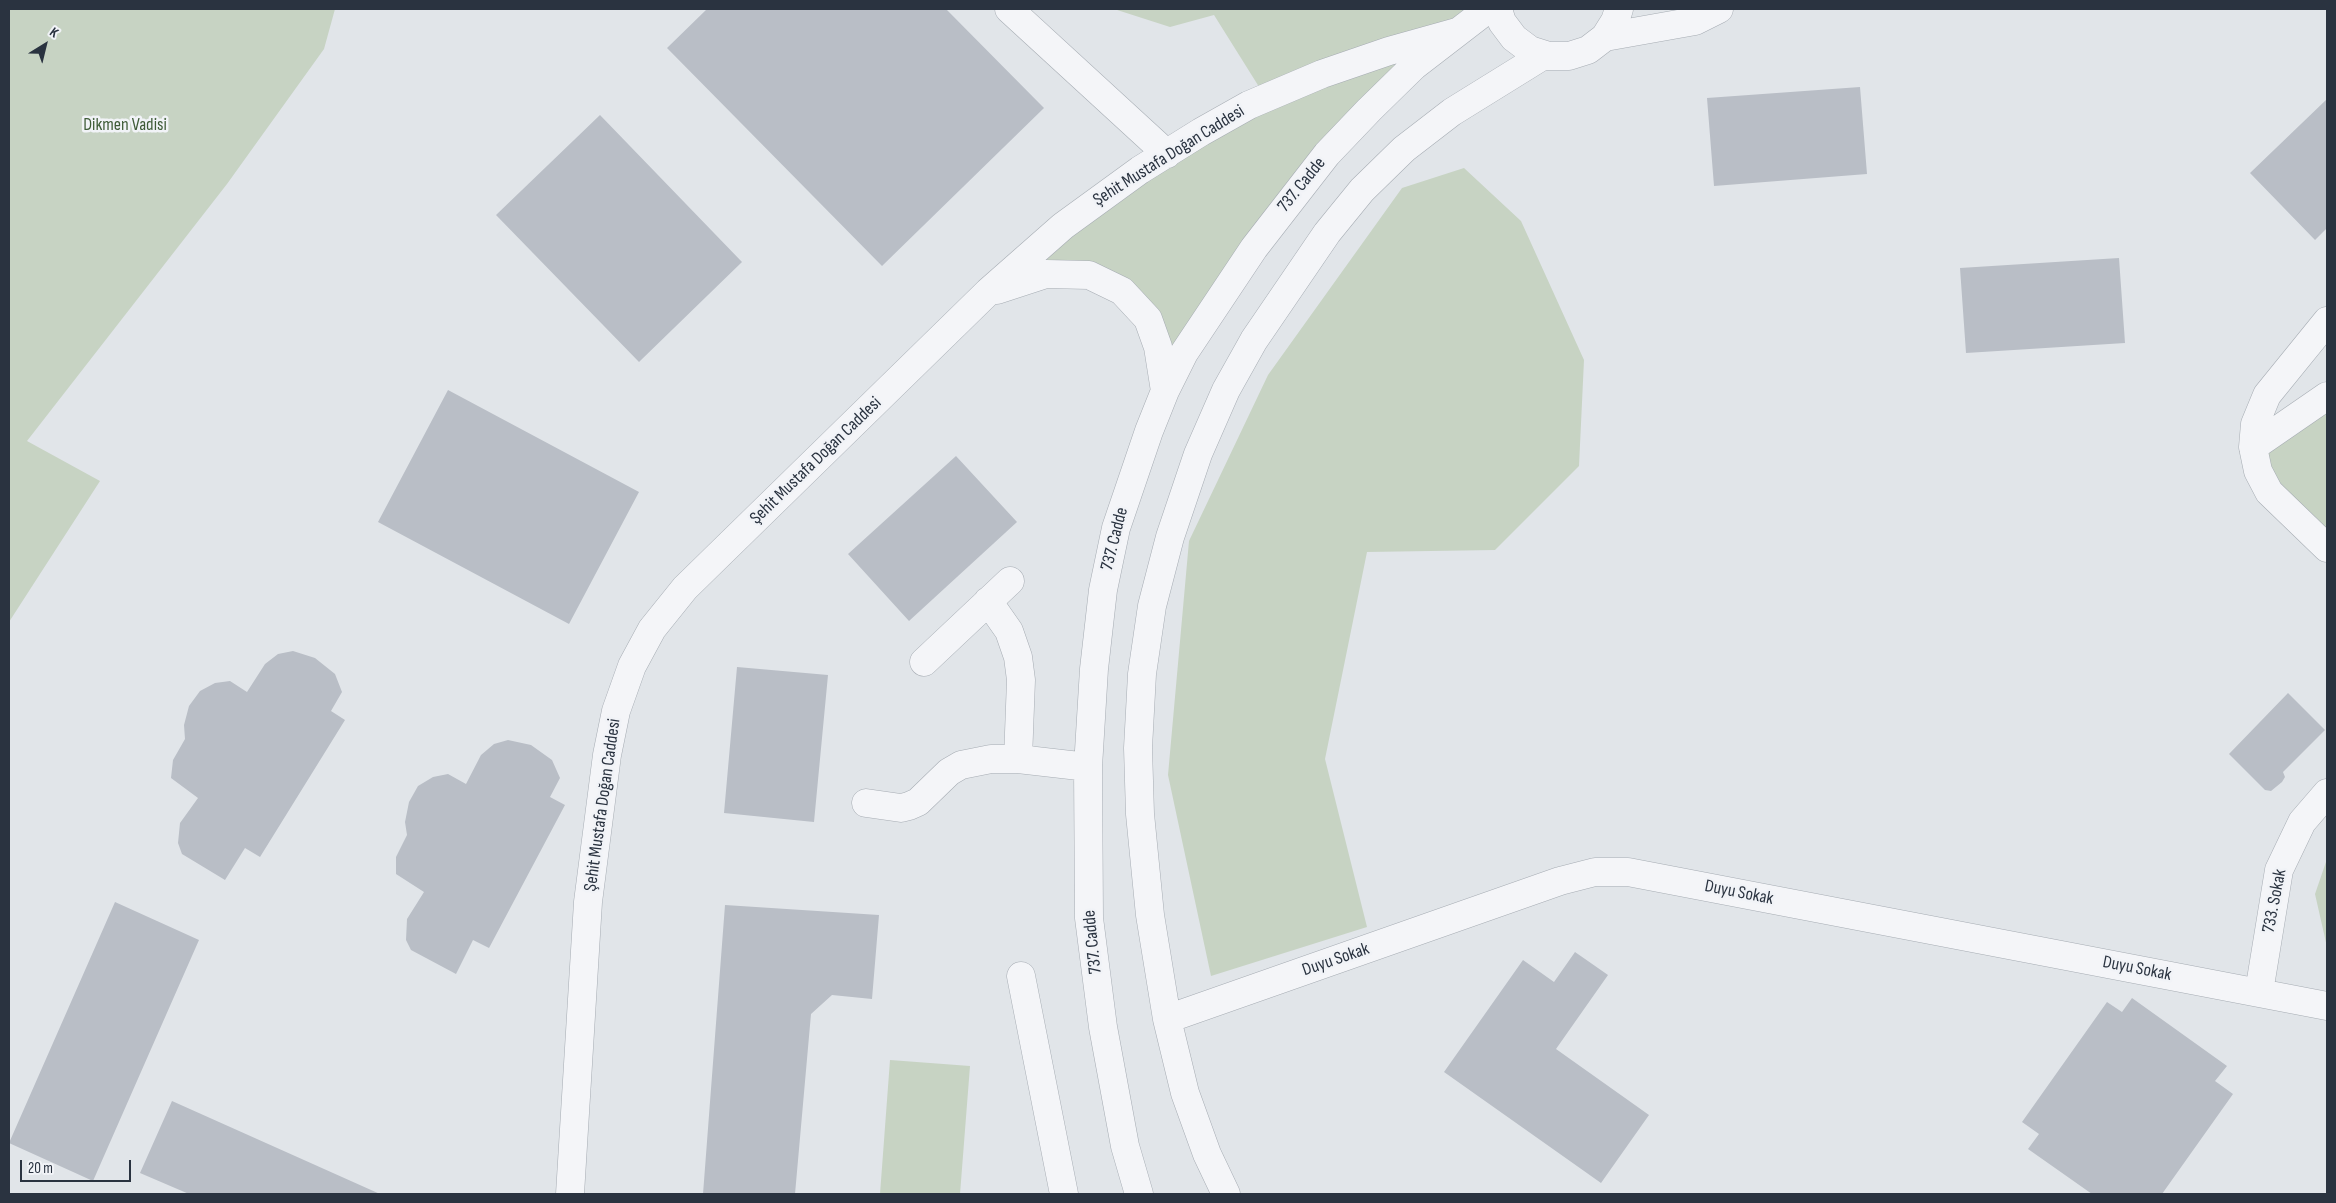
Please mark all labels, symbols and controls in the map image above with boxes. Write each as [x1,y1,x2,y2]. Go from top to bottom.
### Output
north arrow [20,20,70,70]
text: K [46,24,62,41]
street label: Şehit Mustafa Doğan Caddesi [1089,101,1249,211]
park label: Dikmen Vadisi [83,114,167,136]
street label: 737. Cadde [1273,153,1331,217]
street label: Şehit Mustafa Doğan Caddesi [746,393,886,529]
street label: 737. Cadde [1097,505,1133,573]
street label: Şehit Mustafa Doğan Caddesi [580,717,626,893]
street label: 733. Sokak [2258,867,2292,935]
street label: Duyu Sokak [1703,876,1775,910]
street label: 737. Cadde [1079,909,1107,975]
street label: Duyu Sokak [1300,938,1372,982]
street label: Duyu Sokak [2101,952,2173,986]
scale bar [22,1150,134,1182]
text: 20 m [28,1159,53,1178]

